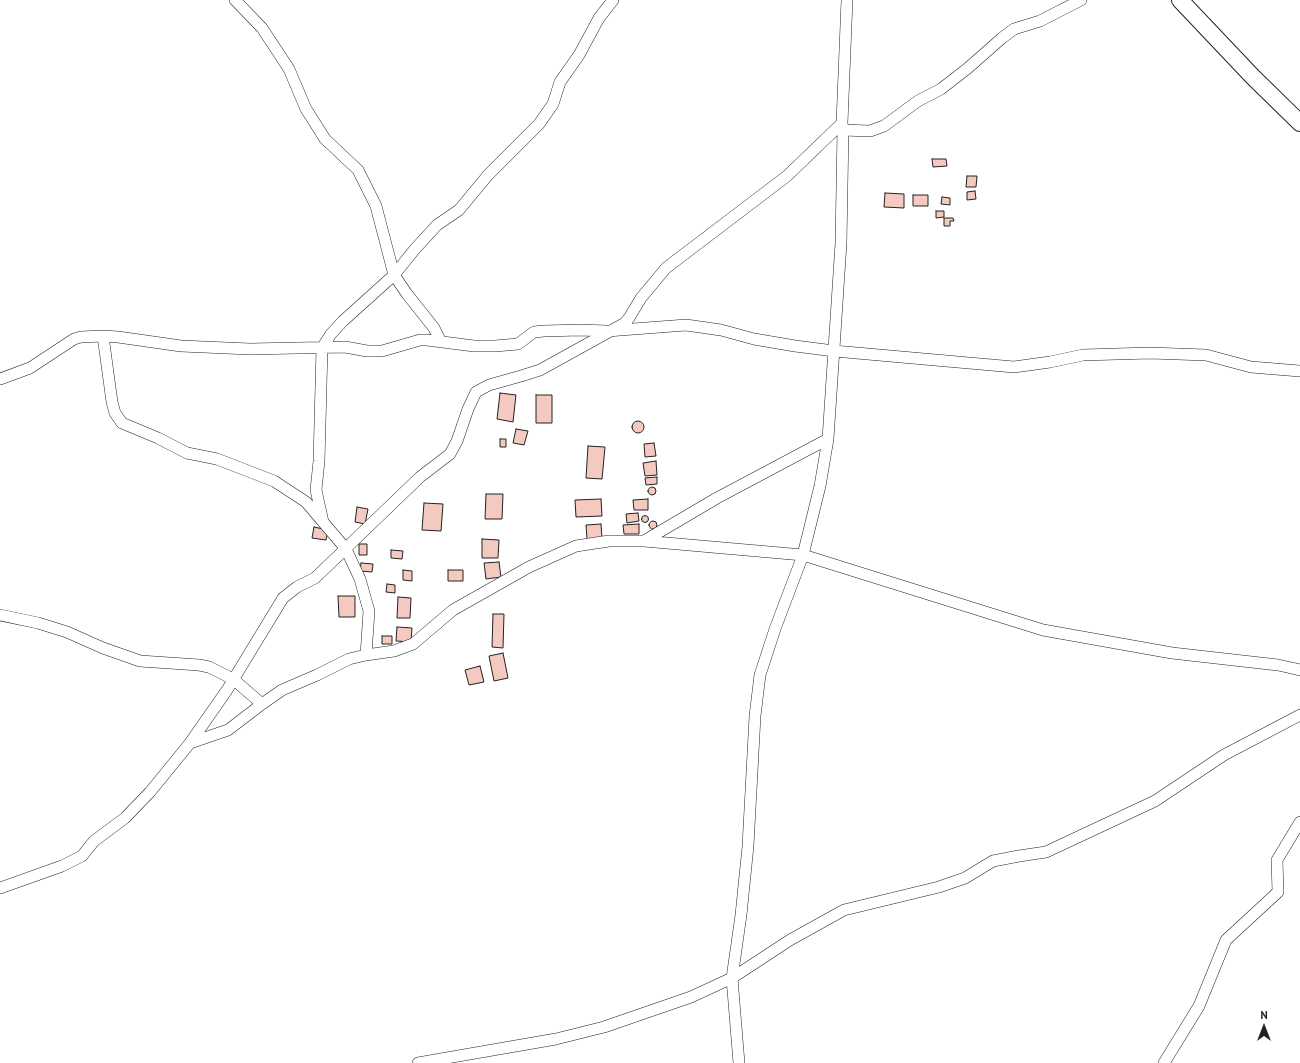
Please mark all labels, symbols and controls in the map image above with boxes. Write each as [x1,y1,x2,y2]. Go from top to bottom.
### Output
north arrow [1244,1007,1284,1047]
text: N [1260,1008,1268,1022]

